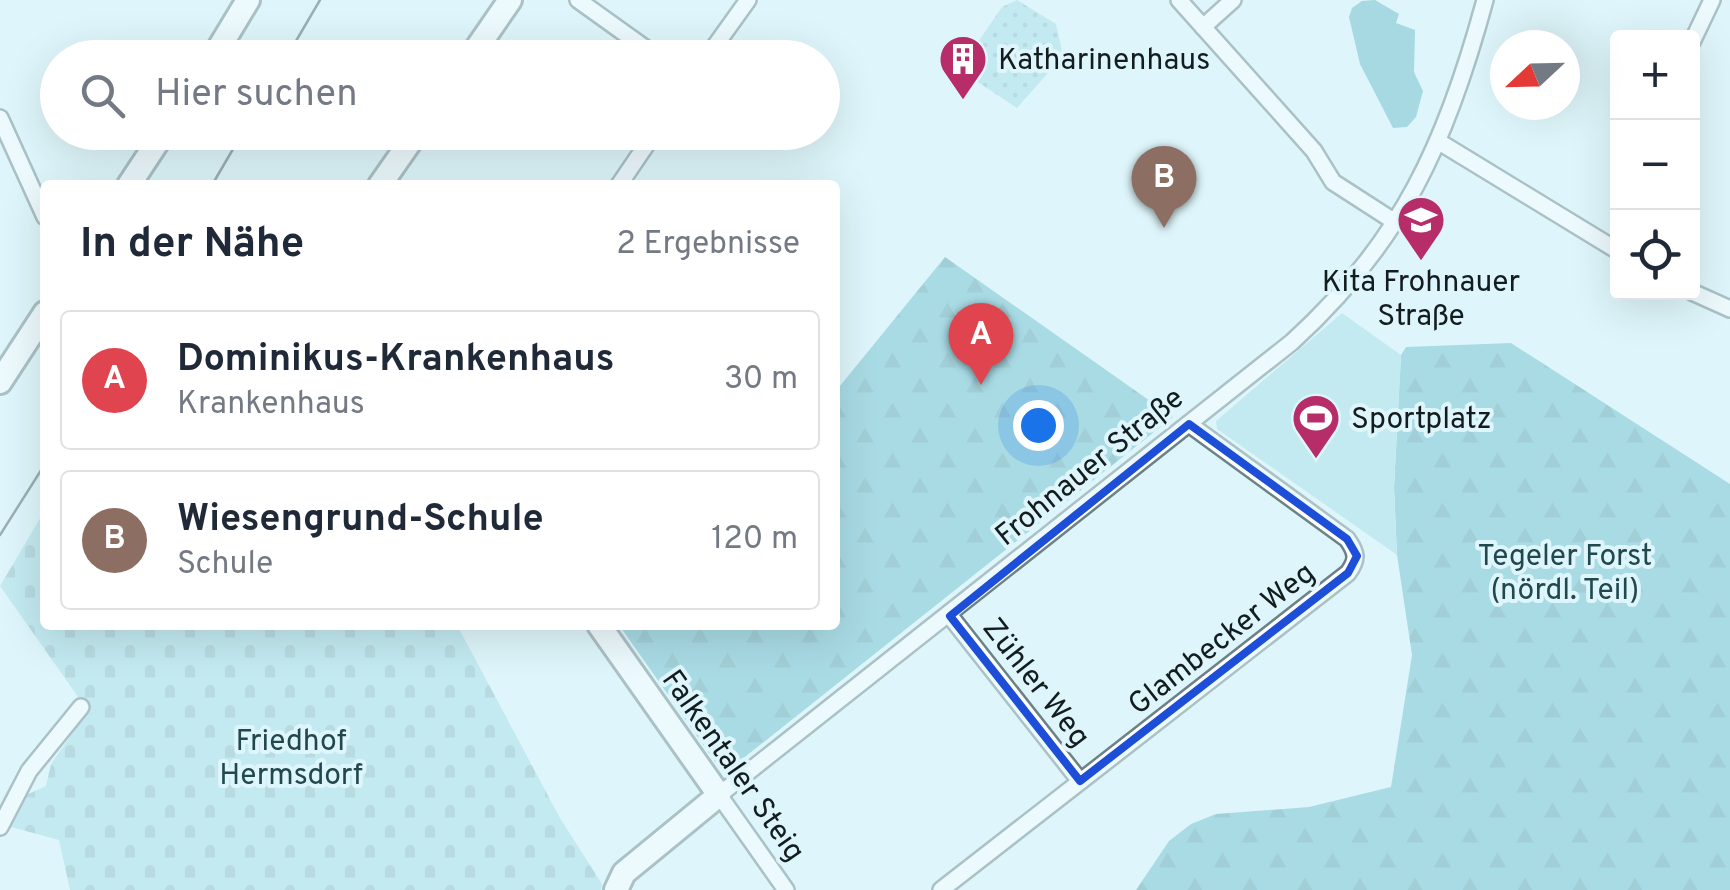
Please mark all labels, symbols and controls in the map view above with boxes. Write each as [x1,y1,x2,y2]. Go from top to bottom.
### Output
north arrow [1490,30,1580,120]
map controls [1610,30,1700,300]
button: + [1610,30,1700,120]
building icon: Katharinenhaus [937,33,989,101]
search box [40,40,840,150]
place label: Katharinenhaus [998,43,1210,80]
icon: search [75,68,130,123]
text: Hier suchen [155,71,358,120]
button: − [1610,120,1700,210]
pin: B [1132,146,1196,228]
school or university icon: Kita Frohnauer Straße [1395,194,1447,262]
button: locate [1610,210,1700,300]
text: In der Nähe [80,219,304,272]
text: 2 Ergebnisse [616,225,800,265]
place label: Kita Frohnauer Straße [1322,265,1521,336]
pin: A [948,302,1014,385]
text: Dominikus-Krankenhaus [177,336,614,385]
text: A [103,360,126,400]
text: 30 m [724,360,798,400]
street label: Frohnauer Straße [989,381,1192,555]
text: Krankenhaus [177,385,365,425]
sports icon: Sportplatz [1290,392,1342,460]
your location [1013,400,1064,451]
place label: Sportplatz [1351,402,1492,439]
text: Wiesengrund-Schule [177,496,544,545]
text: B [103,520,126,560]
text: 120 m [711,520,798,560]
park label: Tegeler Forst (nördl. Teil) [1478,539,1652,610]
text: Schule [177,545,273,585]
street label: Glambecker Weg [1122,556,1323,724]
street label: Zühler Weg [973,612,1097,756]
street label: Falkentaler Steig [652,664,812,869]
park label: Friedhof Hermsdorf [219,724,363,795]

